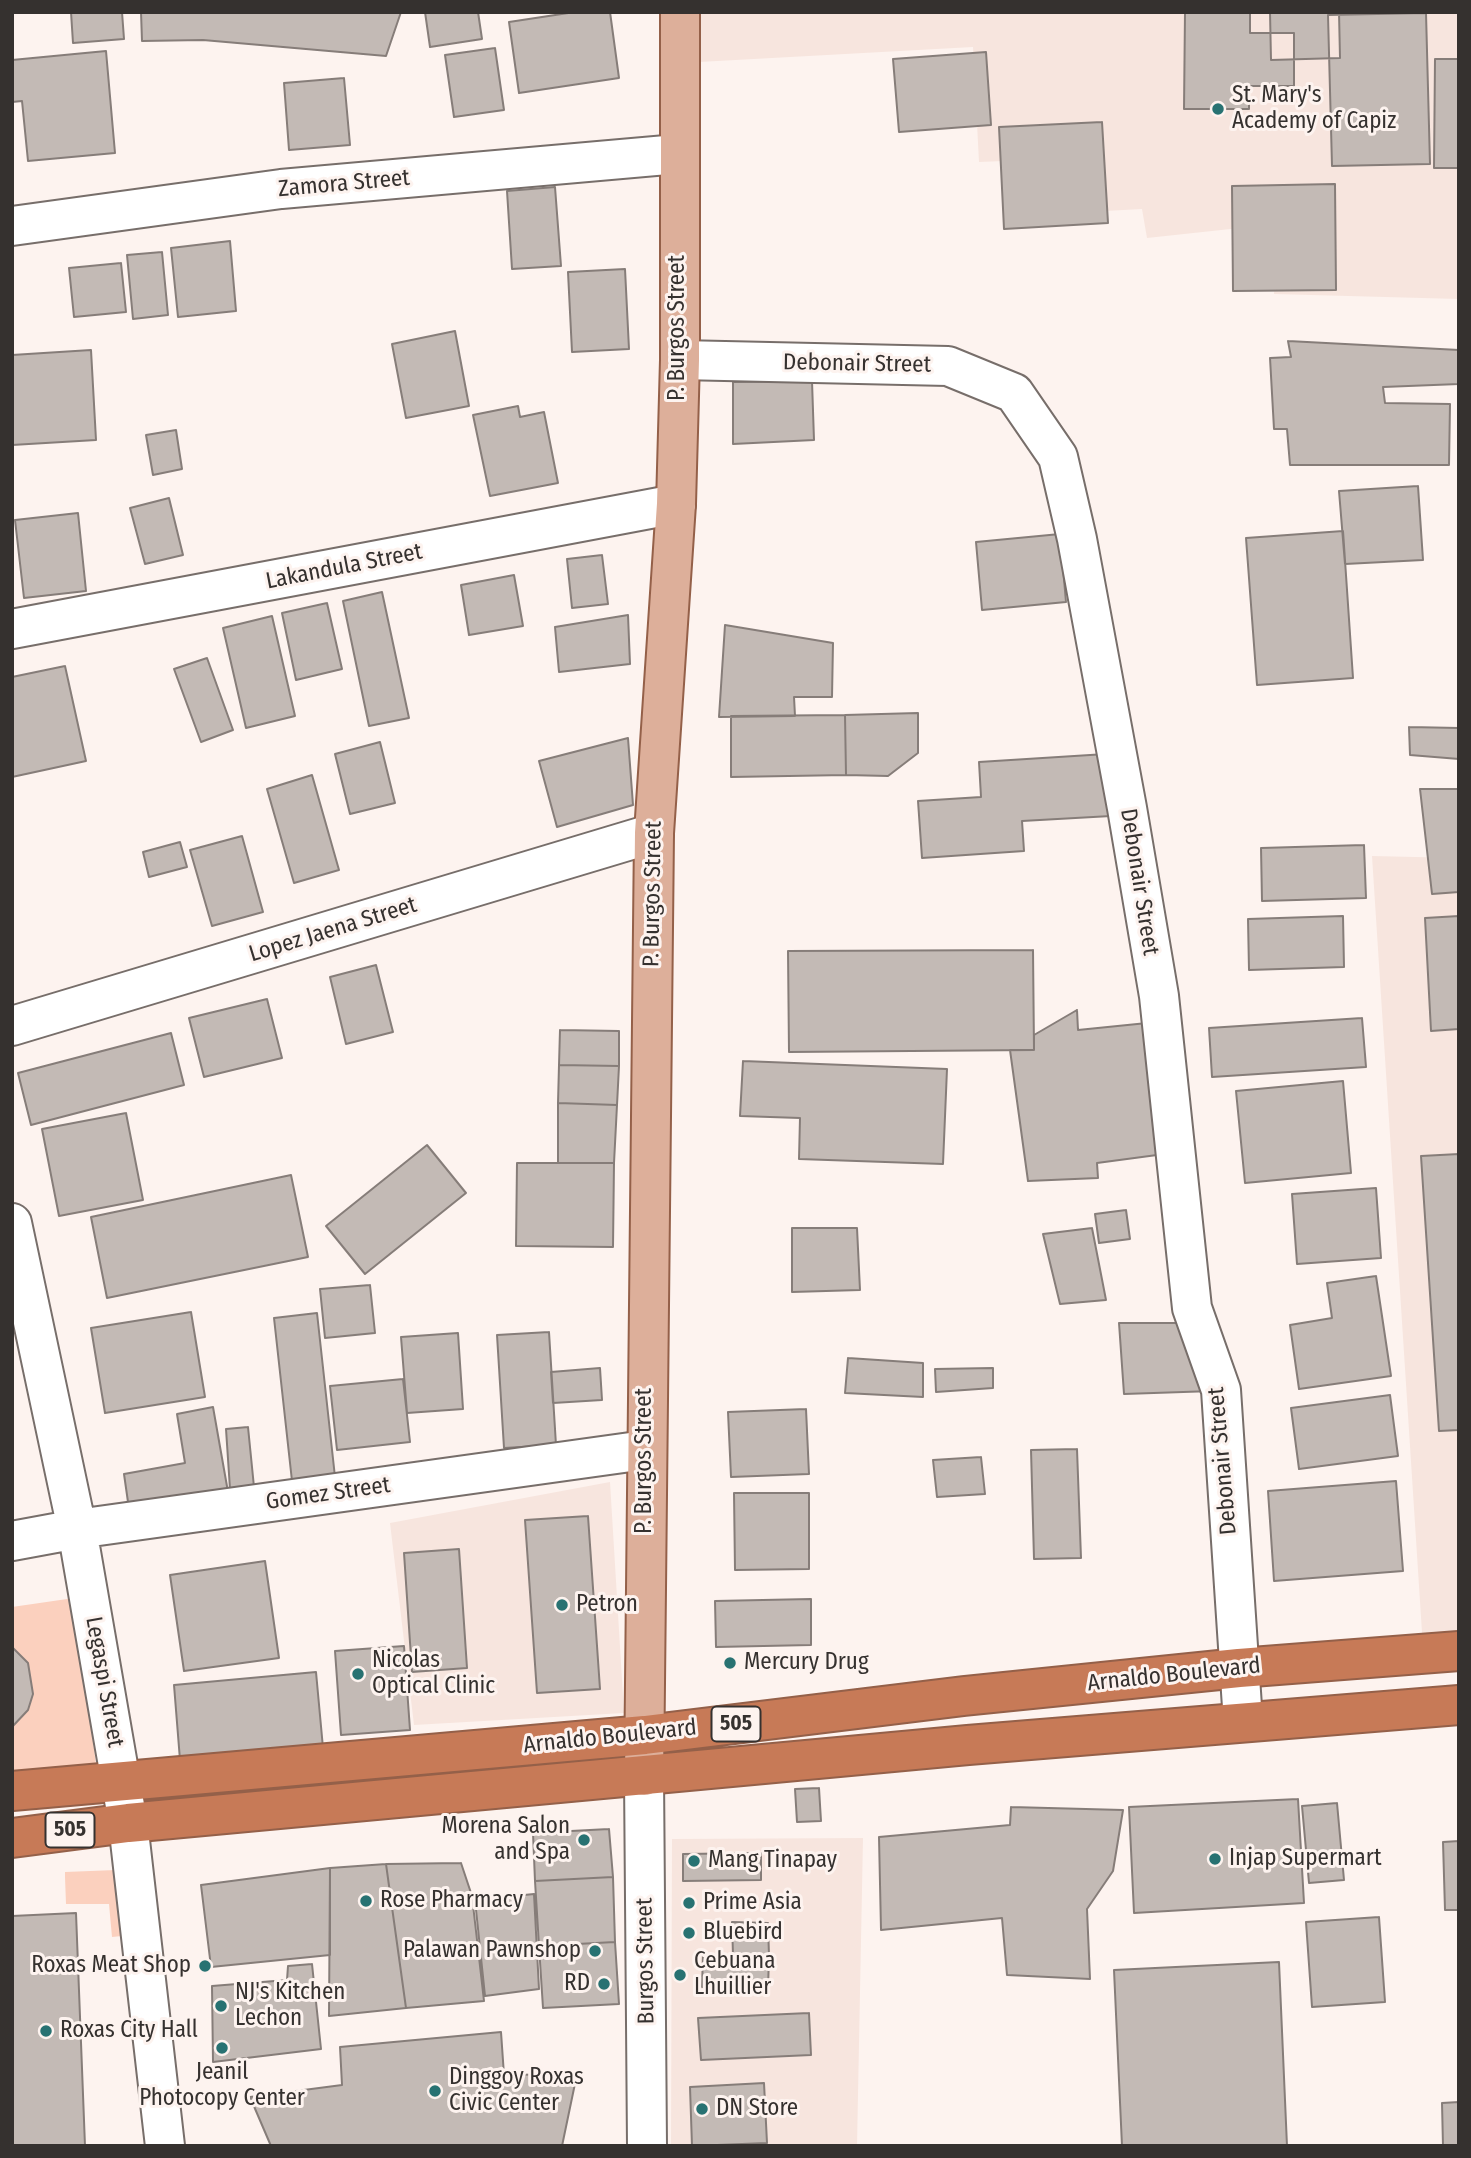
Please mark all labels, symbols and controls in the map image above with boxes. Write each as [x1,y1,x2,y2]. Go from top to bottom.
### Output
place label: St. Mary's Academy of Capiz [1232,82,1396,136]
marker: St. Mary's Academy of Capiz [1210,101,1226,117]
street label: Zamora Street [277,164,411,204]
street label: P. Burgos Street [664,255,692,401]
street label: Debonair Street [783,349,931,379]
street label: Lakandula Street [264,538,424,596]
street label: Debonair Street [1114,807,1164,957]
street label: P. Burgos Street [638,821,668,967]
street label: Lopez Jaena Street [246,891,420,969]
street label: Debonair Street [1203,1386,1243,1536]
street label: P. Burgos Street [631,1388,659,1534]
street label: Gomez Street [264,1472,392,1516]
place label: Petron [576,1591,638,1619]
marker: Petron [554,1597,570,1613]
street label: Legaspi Street [79,1614,129,1750]
place label: Nicolas Optical Clinic [372,1647,495,1701]
place label: Mercury Drug [744,1649,869,1677]
street label: Arnaldo Boulevard [1086,1652,1262,1698]
marker: Mercury Drug [722,1655,738,1671]
marker: Nicolas Optical Clinic [350,1666,366,1682]
road number: 505 [712,1706,760,1742]
street label: Arnaldo Boulevard [522,1714,698,1760]
road number: 505 [46,1812,94,1848]
place label: Morena Salon and Spa [441,1813,570,1867]
marker: Morena Salon and Spa [576,1832,592,1848]
place label: Injap Supermart [1229,1845,1381,1873]
place label: Mang Tinapay [708,1847,837,1875]
marker: Injap Supermart [1207,1851,1223,1867]
marker: Mang Tinapay [686,1853,702,1869]
place label: Rose Pharmacy [380,1887,523,1915]
place label: Prime Asia [703,1889,802,1917]
marker: Rose Pharmacy [358,1893,374,1909]
marker: Prime Asia [681,1895,697,1911]
street label: Burgos Street [631,1897,661,2025]
place label: Bluebird [703,1919,783,1947]
marker: Bluebird [681,1925,697,1941]
place label: Palawan Pawnshop [403,1937,581,1965]
marker: Palawan Pawnshop [587,1943,603,1959]
place label: Cebuana Lhuillier [694,1948,776,2002]
place label: Roxas Meat Shop [31,1952,191,1980]
marker: Roxas Meat Shop [197,1958,213,1974]
marker: Cebuana Lhuillier [672,1967,688,1983]
place label: RD [564,1970,590,1998]
marker: RD [596,1976,612,1992]
place label: NJ's Kitchen Lechon [235,1979,345,2033]
marker: NJ's Kitchen Lechon [213,1998,229,2014]
place label: Roxas City Hall [60,2017,198,2045]
marker: Roxas City Hall [38,2023,54,2039]
marker: Jeanil Photocopy Center [214,2040,230,2056]
place label: Jeanil Photocopy Center [139,2059,305,2113]
place label: Dinggoy Roxas Civic Center [449,2064,584,2118]
marker: Dinggoy Roxas Civic Center [427,2083,443,2099]
place label: DN Store [716,2095,798,2123]
marker: DN Store [694,2101,710,2117]

